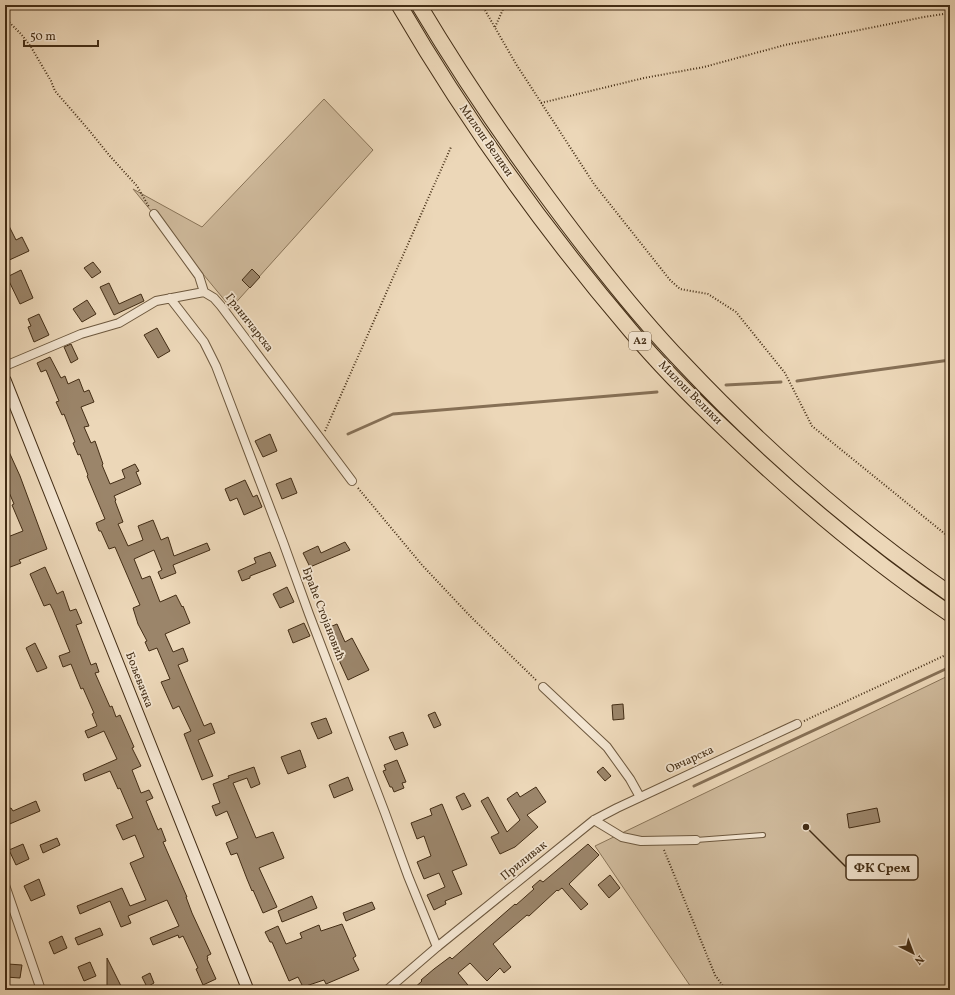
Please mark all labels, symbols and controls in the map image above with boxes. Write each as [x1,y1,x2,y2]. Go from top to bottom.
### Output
scale bar [24,22,98,48]
text: 50 m [30,29,56,45]
street label: Милош Велики [455,102,517,180]
street label: Граничарска [221,290,277,356]
road number: A2 [629,332,651,350]
street label: Милош Велики [654,357,726,429]
street label: Браће Стојановић [298,565,348,663]
street label: Бољевачка [121,650,157,710]
street label: Овчарска [663,742,717,778]
street label: Приливак [497,837,551,885]
callout: ФК Срем [846,855,918,880]
text: ФК Срем [854,860,910,878]
north arrow [893,933,933,973]
text: N [911,951,927,968]

